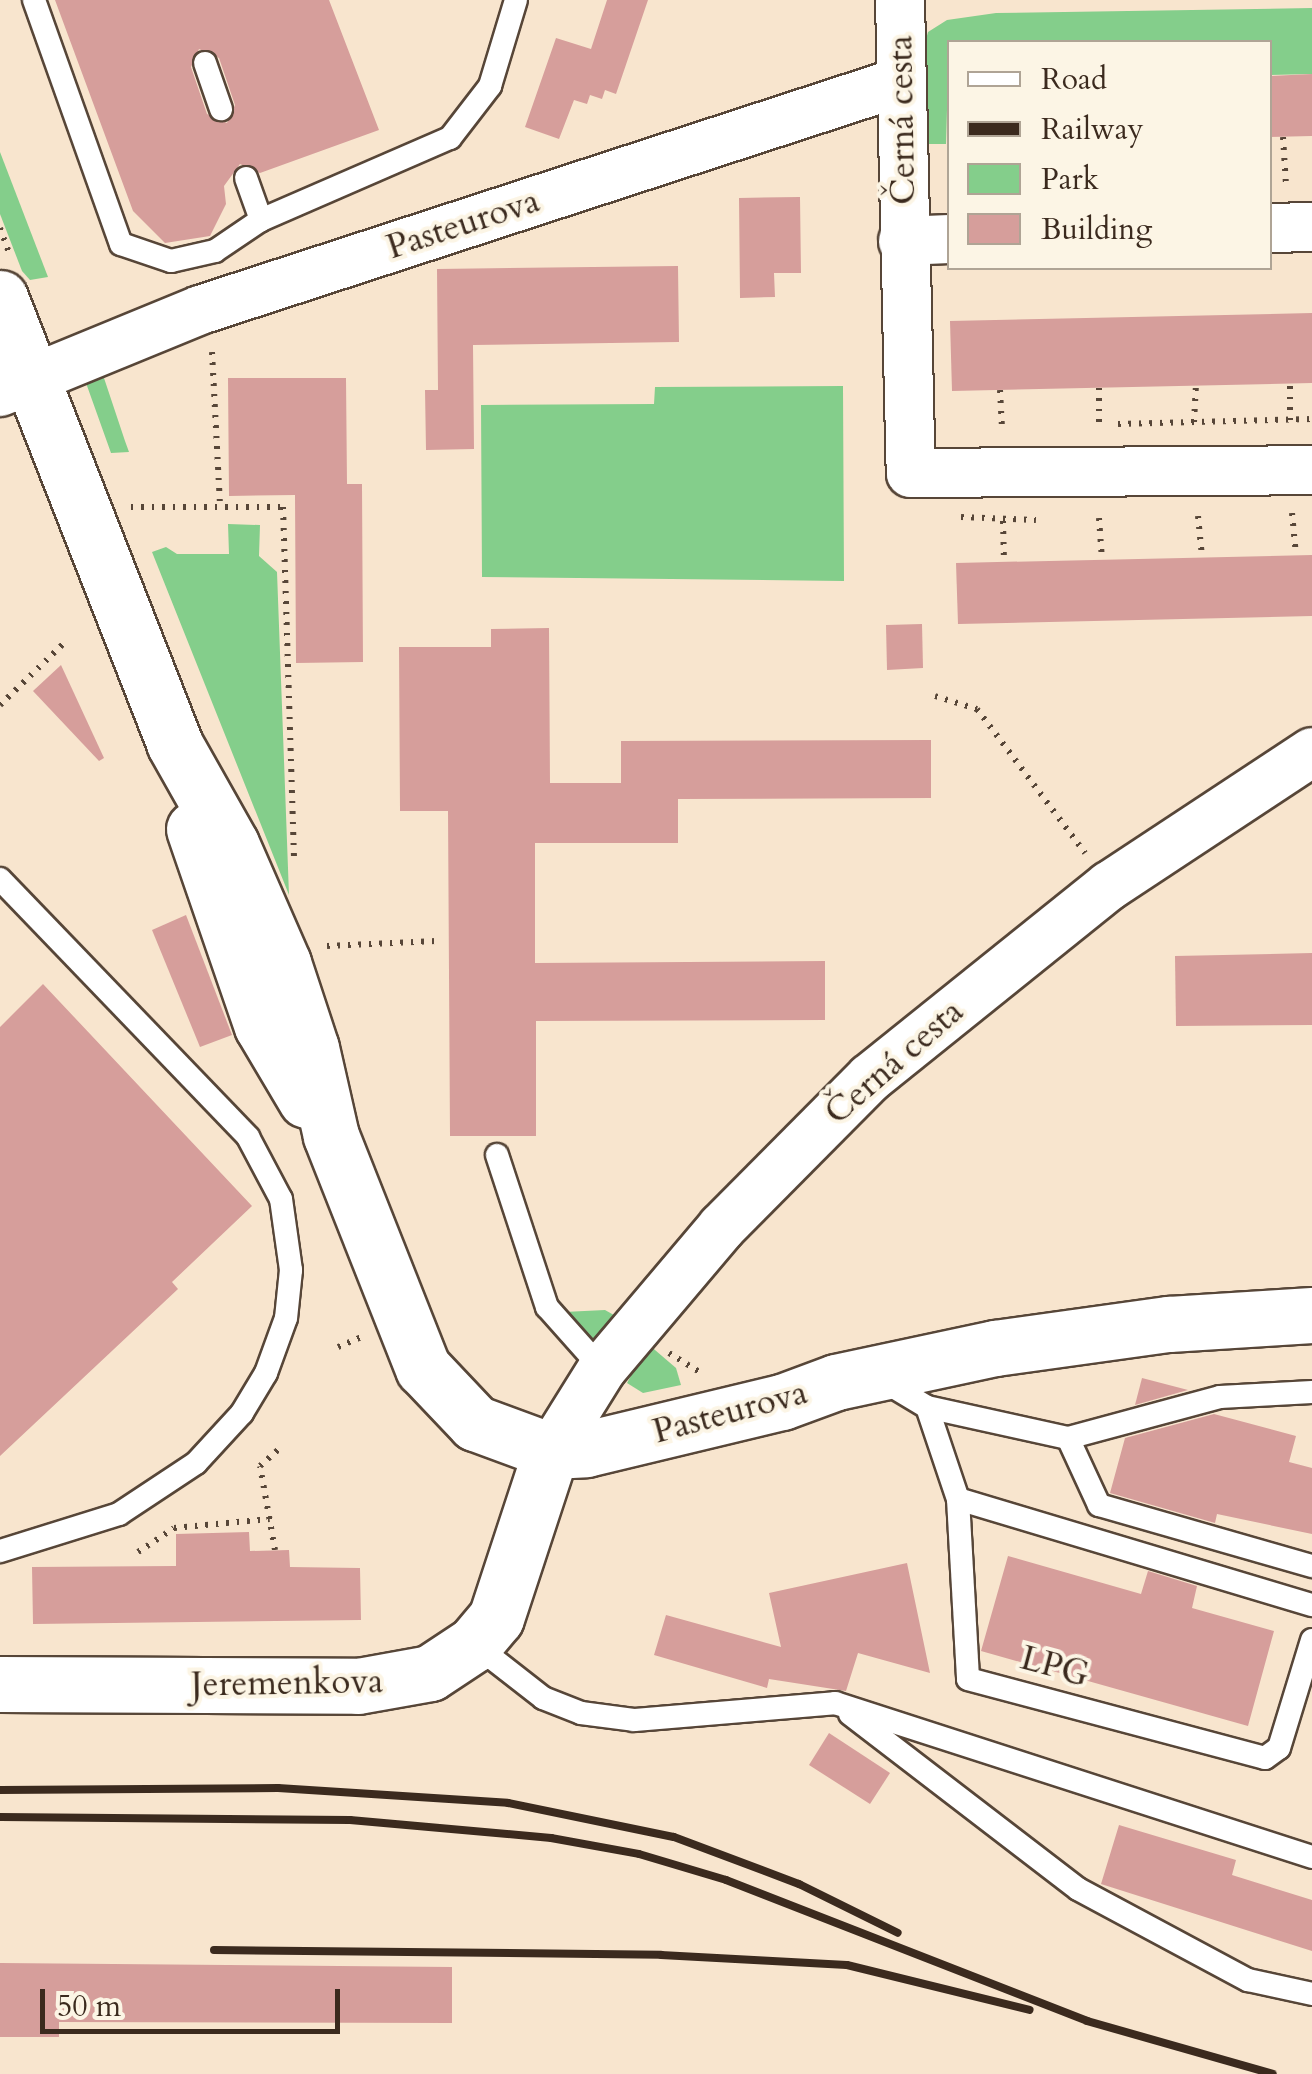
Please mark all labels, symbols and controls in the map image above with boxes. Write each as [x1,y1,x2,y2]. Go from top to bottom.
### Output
street label: Černá cesta [880,35,924,205]
legend [947,40,1272,270]
text: Road [1041,59,1107,100]
text: Railway [1041,109,1144,150]
text: Park [1041,159,1099,200]
street label: Pasteurova [381,180,545,268]
text: Building [1041,209,1152,250]
street label: Černá cesta [816,991,972,1133]
street label: Pasteurova [648,1371,812,1453]
street label: LPG [1016,1637,1094,1695]
street label: Jeremenkova [191,1660,383,1706]
scale bar [45,1969,345,2031]
text: 50 m [57,1986,121,2027]

